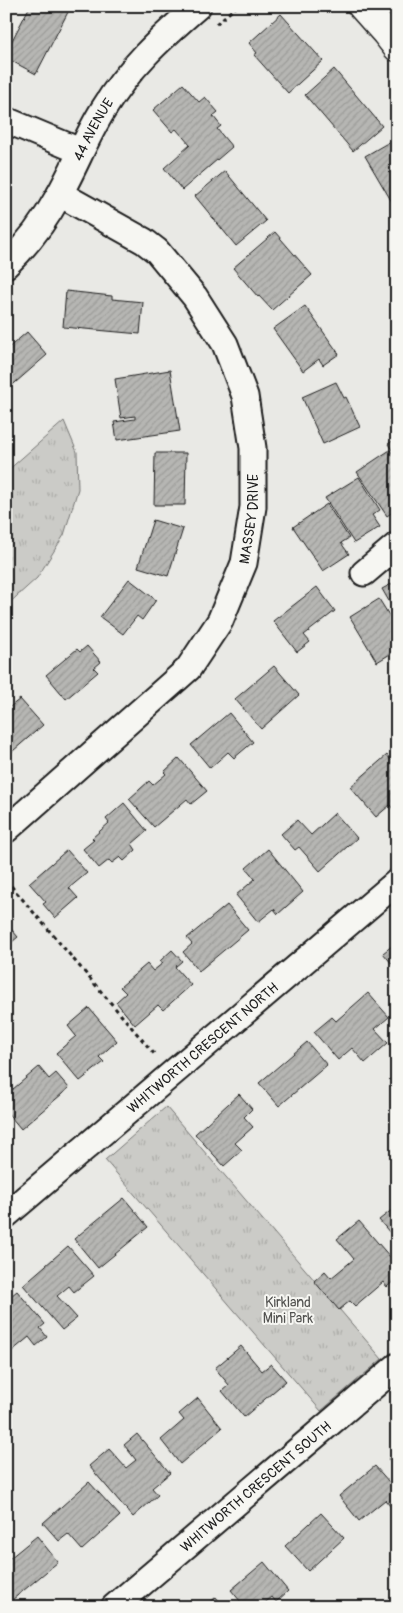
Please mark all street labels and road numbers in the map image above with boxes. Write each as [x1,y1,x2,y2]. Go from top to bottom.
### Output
street label: 44 AVENUE [70,95,117,164]
street label: MASSEY DRIVE [236,474,262,565]
street label: WHITWORTH CRESCENT NORTH [124,979,282,1117]
street label: WHITWORTH CRESCENT SOUTH [177,1418,335,1556]

